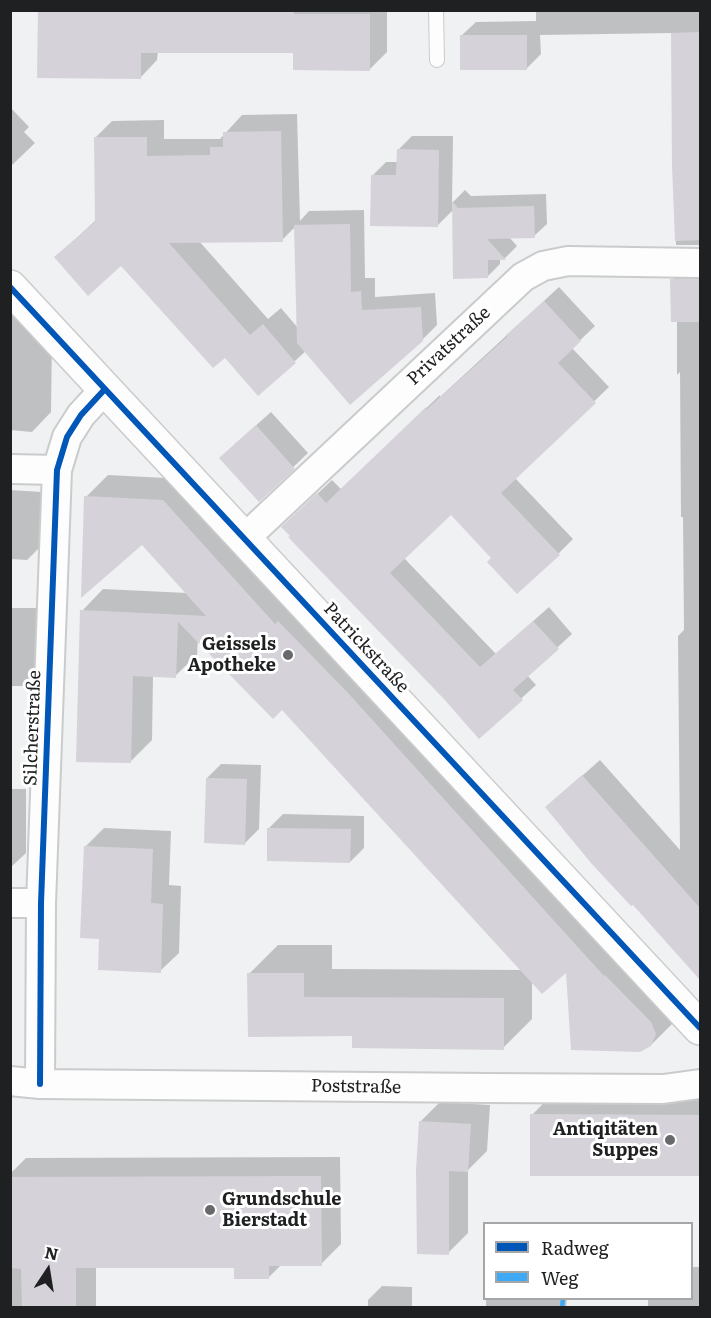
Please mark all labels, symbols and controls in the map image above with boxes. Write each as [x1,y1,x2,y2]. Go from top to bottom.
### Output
street label: Privatstraße [403,302,495,390]
street label: Patrickstraße [319,598,413,698]
place label: Geissels Apotheke [187,634,276,676]
marker: Geissels Apotheke [281,648,295,662]
street label: Silcherstraße [20,670,46,786]
street label: Poststraße [311,1075,401,1099]
place label: Antiqitäten Suppes [553,1119,658,1162]
marker: Antiqitäten Suppes [663,1133,677,1147]
place label: Grundschule Bierstadt [222,1189,342,1232]
marker: Grundschule Bierstadt [203,1203,217,1217]
legend [483,1222,693,1300]
text: Radweg [541,1234,609,1261]
text: N [43,1239,61,1266]
north arrow [18,1240,78,1300]
text: Weg [541,1264,578,1291]

